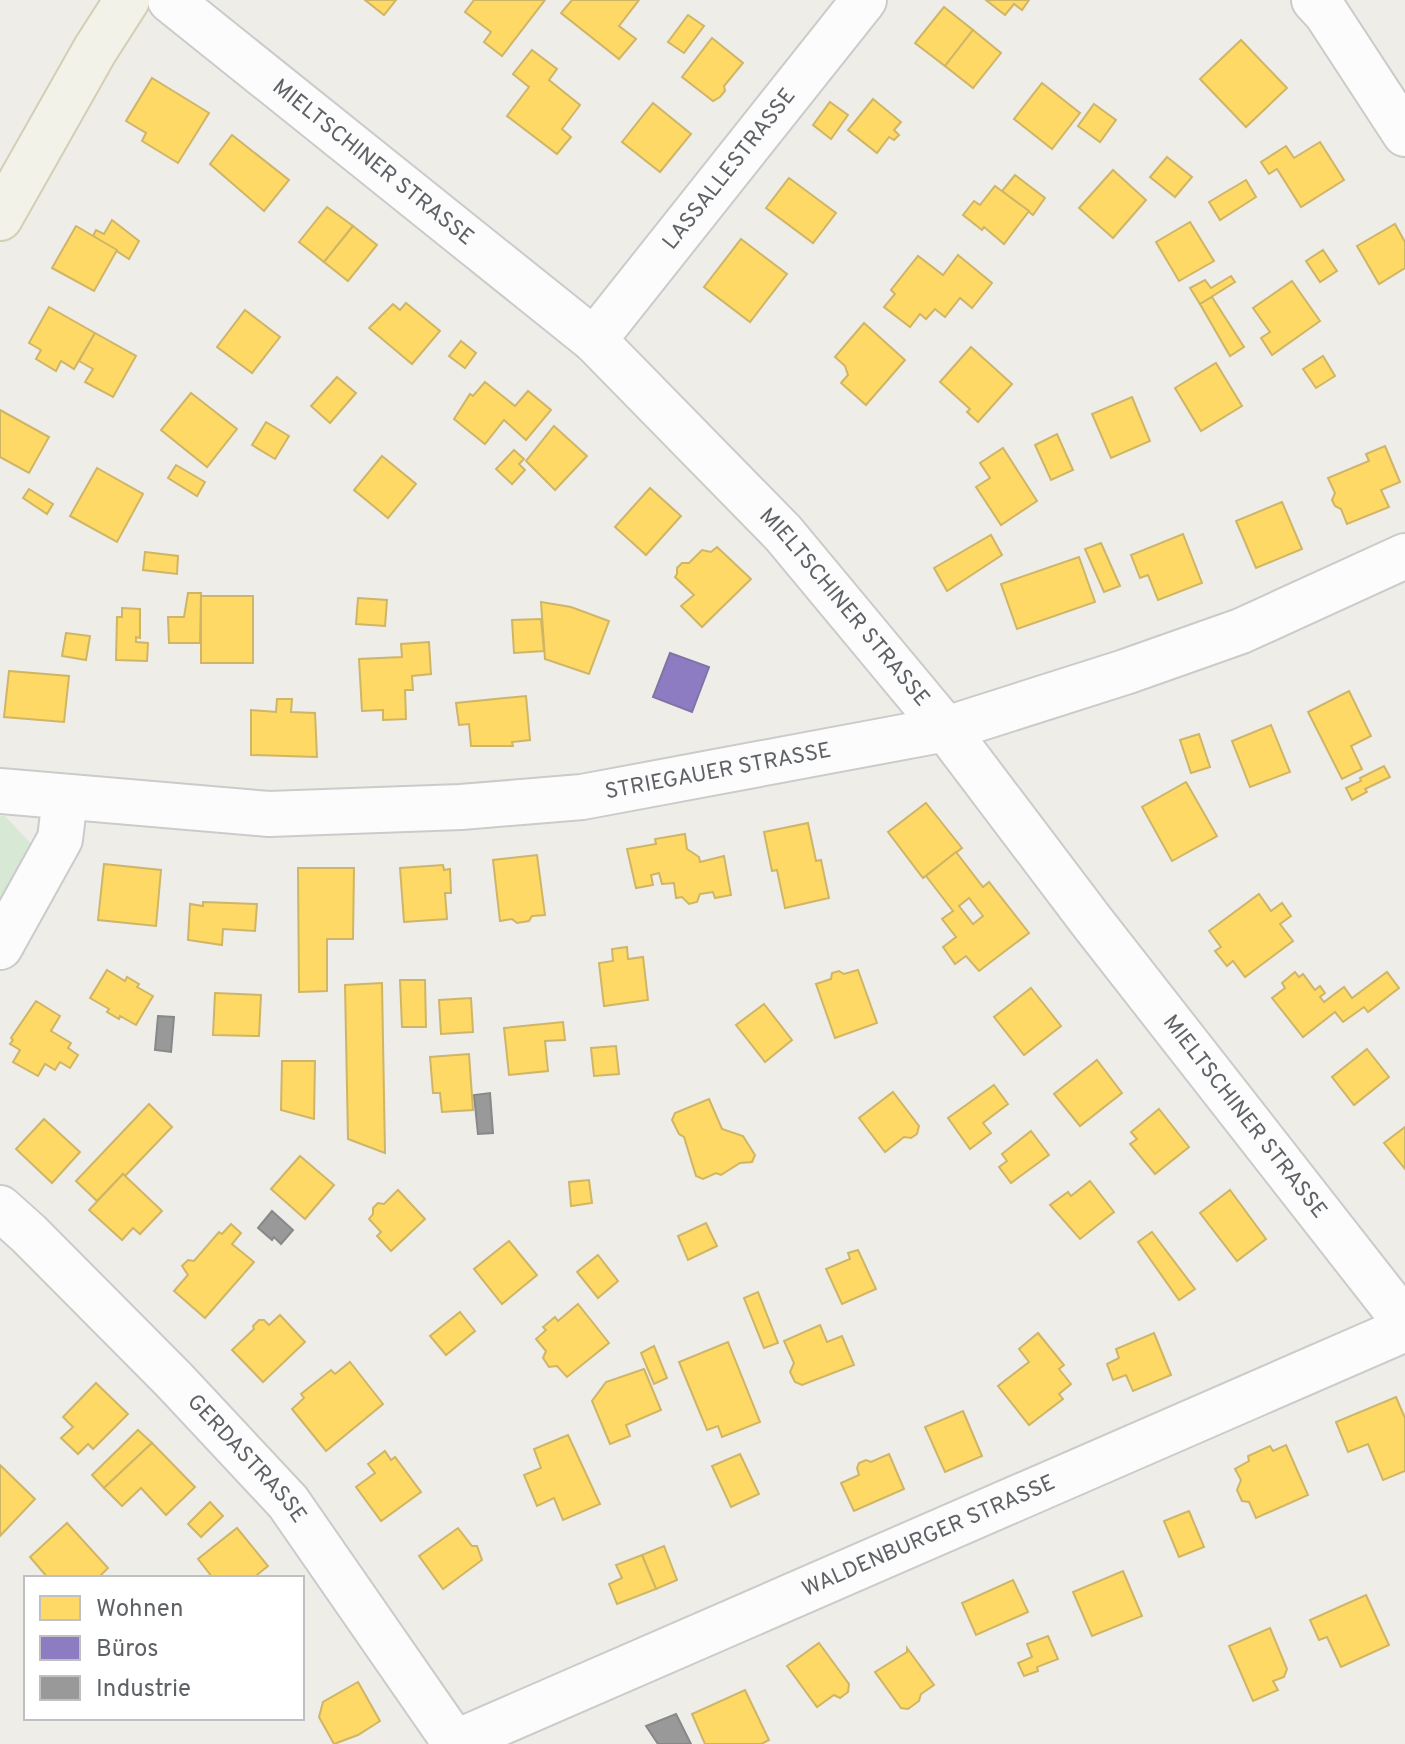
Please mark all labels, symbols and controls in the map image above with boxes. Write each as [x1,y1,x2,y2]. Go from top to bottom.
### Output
street label: MIELTSCHINER STRASSE [267,74,479,252]
street label: LASSALLESTRASSE [657,83,802,255]
street label: MIELTSCHINER STRASSE [753,503,935,712]
street label: STRIEGAUER STRASSE [603,737,833,806]
street label: MIELTSCHINER STRASSE [1157,1010,1332,1224]
street label: GERDASTRASSE [181,1389,312,1528]
street label: WALDENBURGER STRASSE [798,1469,1059,1603]
legend [24,1576,304,1720]
text: Wohnen [96,1595,183,1625]
text: Büros [96,1635,158,1665]
text: Industrie [96,1675,191,1705]

